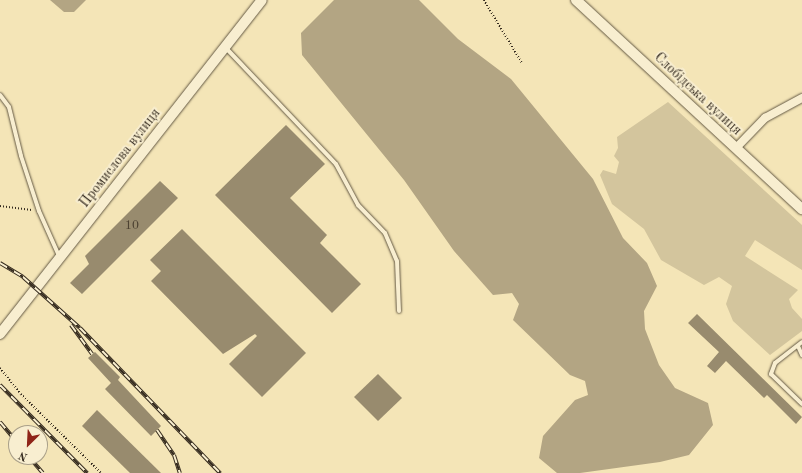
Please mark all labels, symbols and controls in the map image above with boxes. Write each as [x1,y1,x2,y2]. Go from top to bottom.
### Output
street label: Слобідська вулиця [651,49,745,139]
street label: Промислова вулиця [76,105,164,211]
house number: 10 [125,220,139,234]
north arrow [8,425,48,465]
text: N [17,449,29,462]

